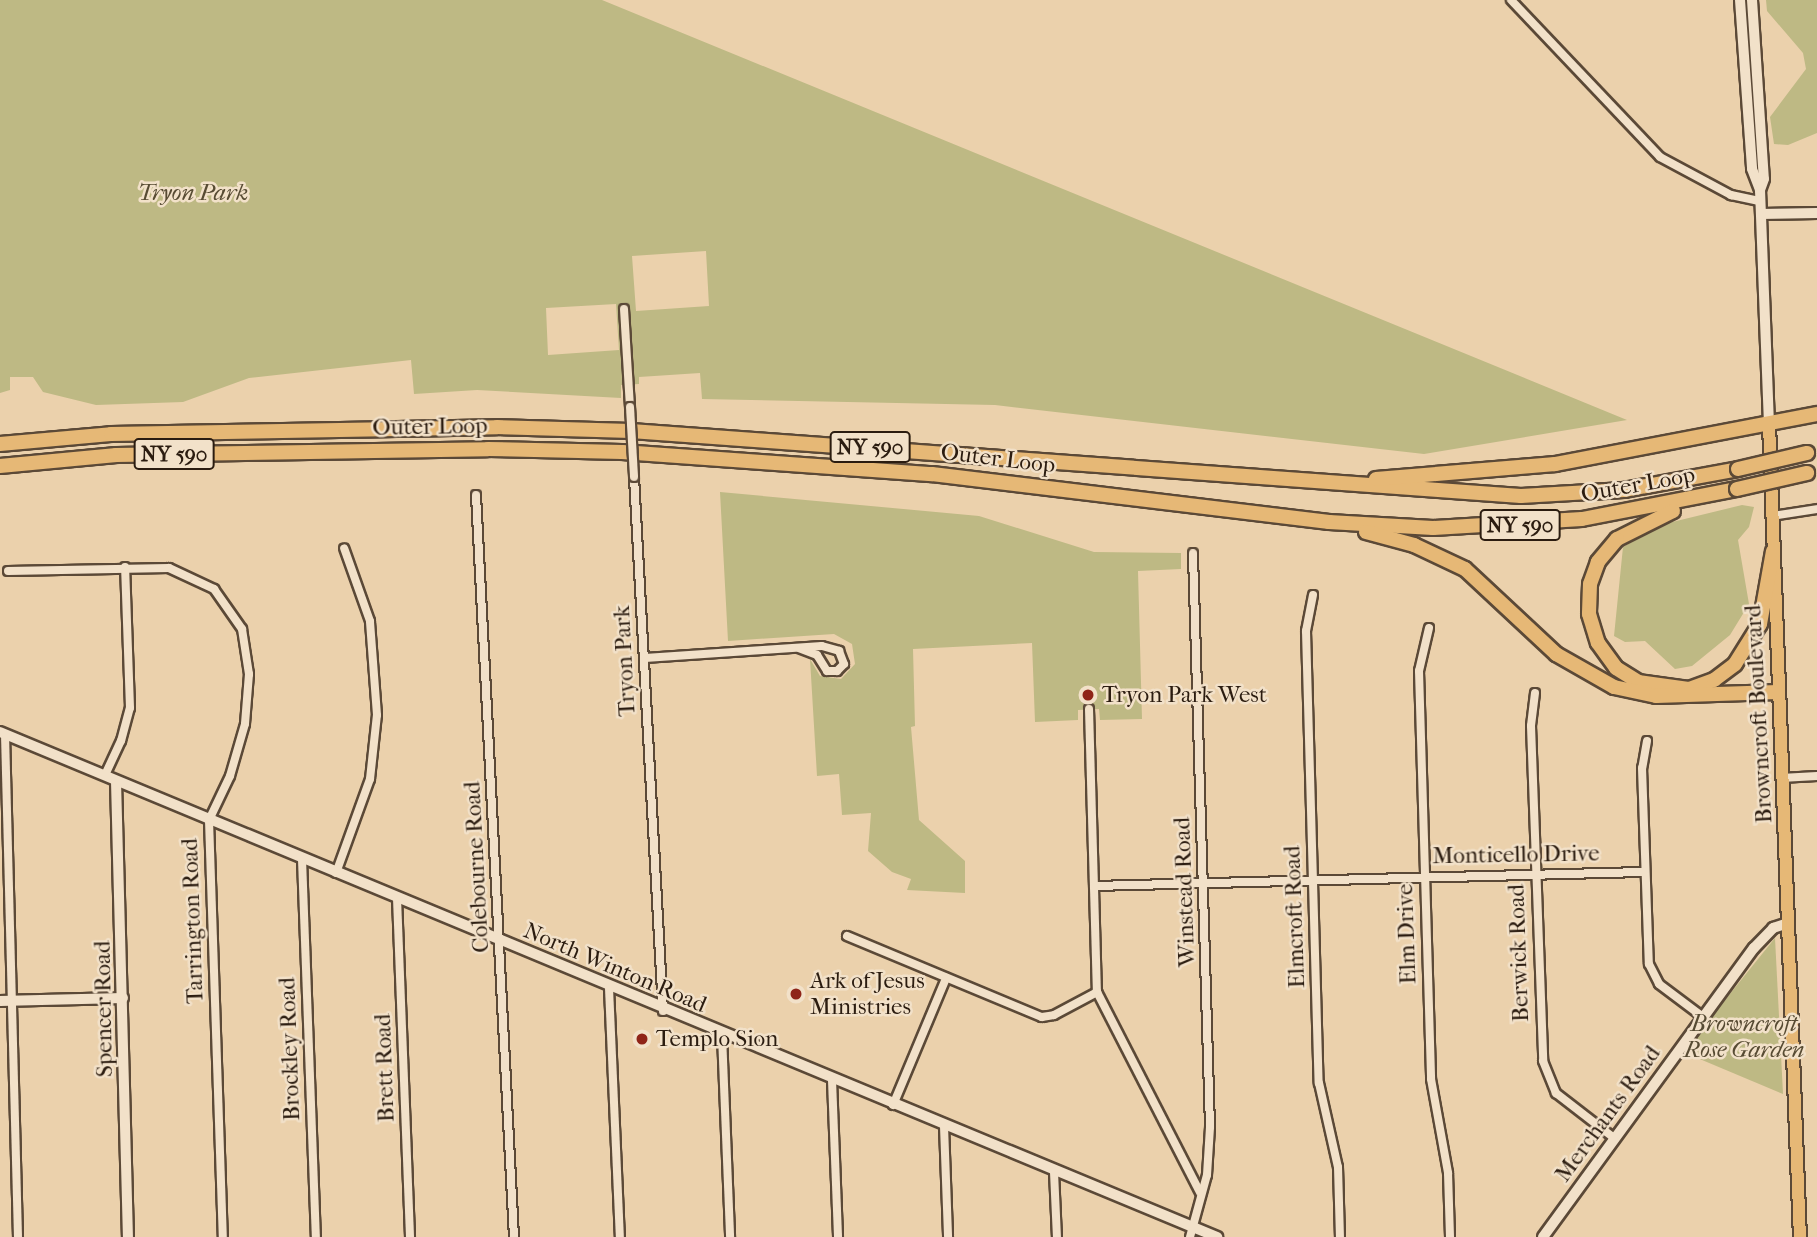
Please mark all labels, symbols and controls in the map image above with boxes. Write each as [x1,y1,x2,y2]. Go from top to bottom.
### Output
park label: Tryon Park [138,179,248,207]
street label: Outer Loop [372,412,488,442]
road number: NY 590 [828,430,912,464]
road number: NY 590 [132,436,216,472]
street label: Outer Loop [939,438,1057,480]
street label: Outer Loop [1579,461,1697,509]
road number: NY 590 [1478,508,1562,542]
street label: Browncroft Boulevard [1739,604,1779,824]
street label: Tryon Park [608,605,642,717]
place label: Tryon Park West [1102,681,1267,709]
marker: Tryon Park West [1080,687,1096,703]
street label: Colebourne Road [459,781,495,953]
street label: Winstead Road [1169,817,1201,967]
street label: Tarrington Road [176,838,210,1004]
street label: Monticello Drive [1432,840,1600,870]
street label: Elmcroft Road [1279,845,1311,989]
street label: Elm Drive [1391,883,1423,985]
street label: Berwick Road [1503,884,1535,1022]
street label: North Winton Road [519,917,711,1019]
street label: Spencer Road [89,941,119,1077]
place label: Ark of Jesus Ministries [810,967,925,1021]
street label: Brockley Road [274,977,306,1121]
marker: Ark of Jesus Ministries [788,986,804,1002]
park label: Browncroft Rose Garden [1684,1010,1804,1064]
street label: Brett Road [369,1013,401,1123]
place label: Templo Sion [656,1025,778,1053]
marker: Templo Sion [634,1031,650,1047]
street label: Merchants Road [1549,1041,1667,1187]

